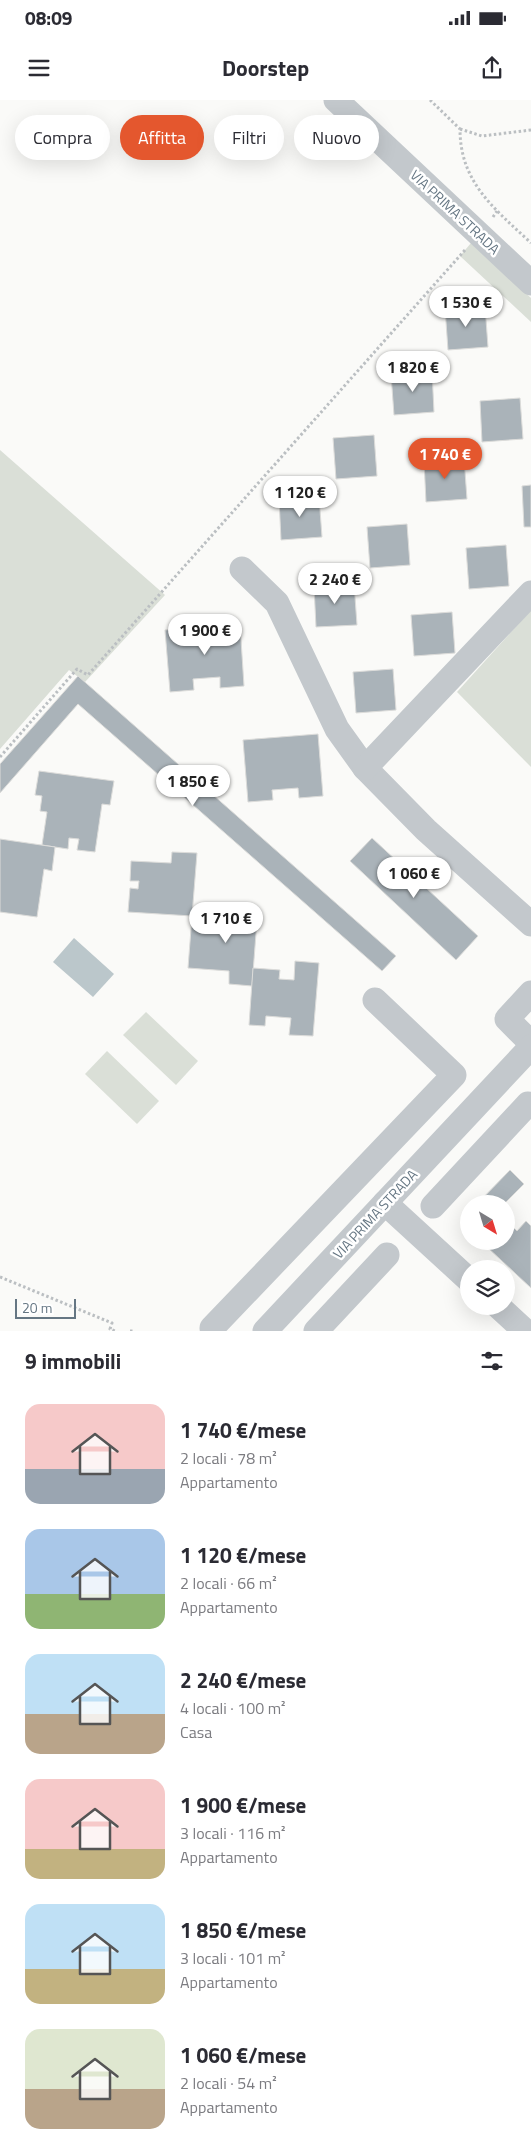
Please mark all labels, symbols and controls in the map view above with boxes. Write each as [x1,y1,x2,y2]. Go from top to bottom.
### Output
text: 08:09 [25,3,72,32]
text: Doorstep [222,51,309,85]
icon: menu [25,54,53,82]
icon: share [478,54,506,82]
chip: Compra [15,115,110,160]
chip: Affitta [120,115,204,160]
chip: Filtri [214,115,284,160]
chip: Nuovo [294,115,379,160]
street label: VIA PRIMA STRADA [406,165,505,259]
pin: 1 530 € [420,286,512,328]
text: 1 530 € [440,290,492,314]
pin: 1 820 € [367,350,459,393]
text: 1 820 € [387,355,439,379]
pin: 1 740 € [399,438,491,480]
text: 1 740 € [419,442,471,466]
pin: 1 120 € [254,476,346,518]
text: 1 120 € [274,480,326,504]
pin: 2 240 € [289,562,381,605]
text: 2 240 € [309,567,361,591]
pin: 1 900 € [159,614,251,656]
text: 1 900 € [179,618,231,642]
pin: 1 850 € [147,764,239,807]
text: 1 850 € [167,769,219,793]
pin: 1 060 € [368,856,460,899]
text: 1 060 € [388,861,440,885]
pin: 1 710 € [180,902,272,944]
text: 1 710 € [200,906,252,930]
street label: VIA PRIMA STRADA [328,1164,422,1263]
north arrow [460,1195,515,1250]
map controls [460,1195,515,1315]
button: layers [460,1260,515,1315]
scale bar [15,1296,76,1319]
text: 20 m [22,1297,52,1318]
text: 9 immobili [25,1345,121,1377]
icon: filters [478,1347,506,1375]
text: 1 740 €/mese [180,1414,306,1446]
icon: home [65,1424,125,1484]
text: 2 locali · 78 m² [180,1446,277,1470]
text: Appartamento [180,1470,278,1494]
text: 1 120 €/mese [180,1539,306,1571]
icon: home [65,1549,125,1609]
text: 2 locali · 66 m² [180,1571,277,1595]
text: Appartamento [180,1595,278,1619]
text: 2 240 €/mese [180,1664,306,1696]
icon: home [65,1674,125,1734]
text: 4 locali · 100 m² [180,1696,286,1720]
text: Casa [180,1720,212,1744]
text: 1 900 €/mese [180,1789,306,1821]
icon: home [65,1799,125,1859]
text: 3 locali · 116 m² [180,1821,286,1845]
text: Appartamento [180,1845,278,1869]
text: 1 850 €/mese [180,1914,306,1946]
icon: home [65,1924,125,1984]
text: 3 locali · 101 m² [180,1946,286,1970]
text: Appartamento [180,1970,278,1994]
text: 1 060 €/mese [180,2039,306,2071]
icon: home [65,2049,125,2109]
text: 2 locali · 54 m² [180,2071,277,2095]
text: Appartamento [180,2095,278,2119]

